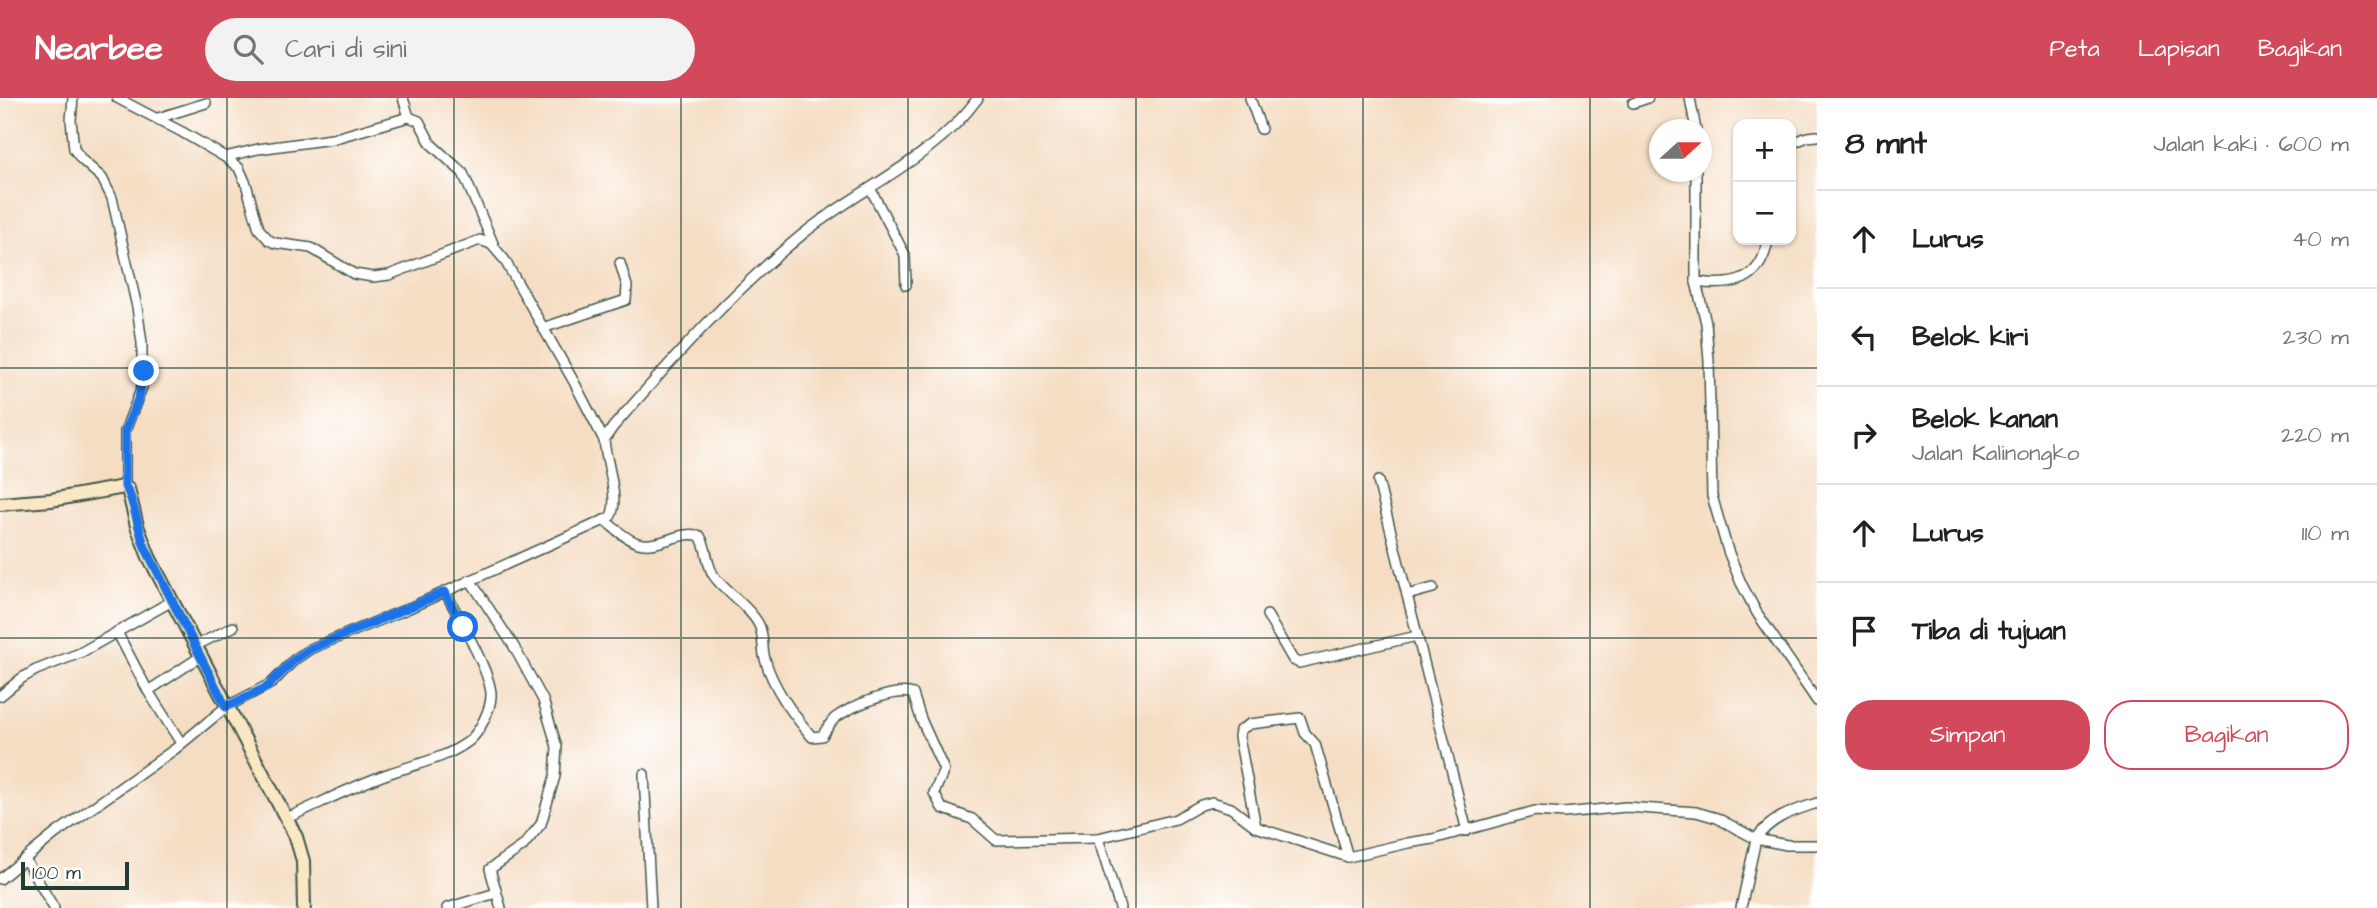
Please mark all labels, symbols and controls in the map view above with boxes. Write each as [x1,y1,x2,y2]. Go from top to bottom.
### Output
search box [205,18,695,81]
text: Nearbee [35,26,163,72]
icon: search [229,30,267,68]
text: Cari di sini [285,31,407,67]
text: Peta [2049,32,2100,66]
text: Lapisan [2138,32,2220,66]
text: Bagikan [2258,32,2342,66]
north arrow [1649,119,1712,182]
map controls [1733,119,1796,245]
button: + [1733,119,1796,182]
text: 8 mnt [1845,123,1927,165]
text: Jalan kaki · 600 m [2153,128,2349,160]
button: − [1733,182,1796,245]
icon: ahead [1845,220,1883,258]
text: Lurus [1912,221,1984,257]
text: 40 m [2292,223,2349,255]
icon: left [1845,318,1883,356]
text: Belok kiri [1912,319,2028,355]
text: 230 m [2283,321,2349,353]
route end [128,355,159,386]
text: Belok kanan [1912,401,2058,437]
icon: right [1845,416,1883,454]
text: 220 m [2281,419,2349,451]
text: Jalan Kalinongko [1912,437,2080,469]
icon: ahead [1845,514,1883,552]
text: Lurus [1912,515,1984,551]
text: 110 m [2301,517,2349,549]
route start [447,611,478,642]
icon: arrive [1845,612,1883,650]
text: Tiba di tujuan [1912,613,2066,649]
button: Simpan [1845,700,2090,770]
button: Bagikan [2104,700,2349,770]
scale bar [21,859,130,891]
text: 100 m [32,860,81,887]

